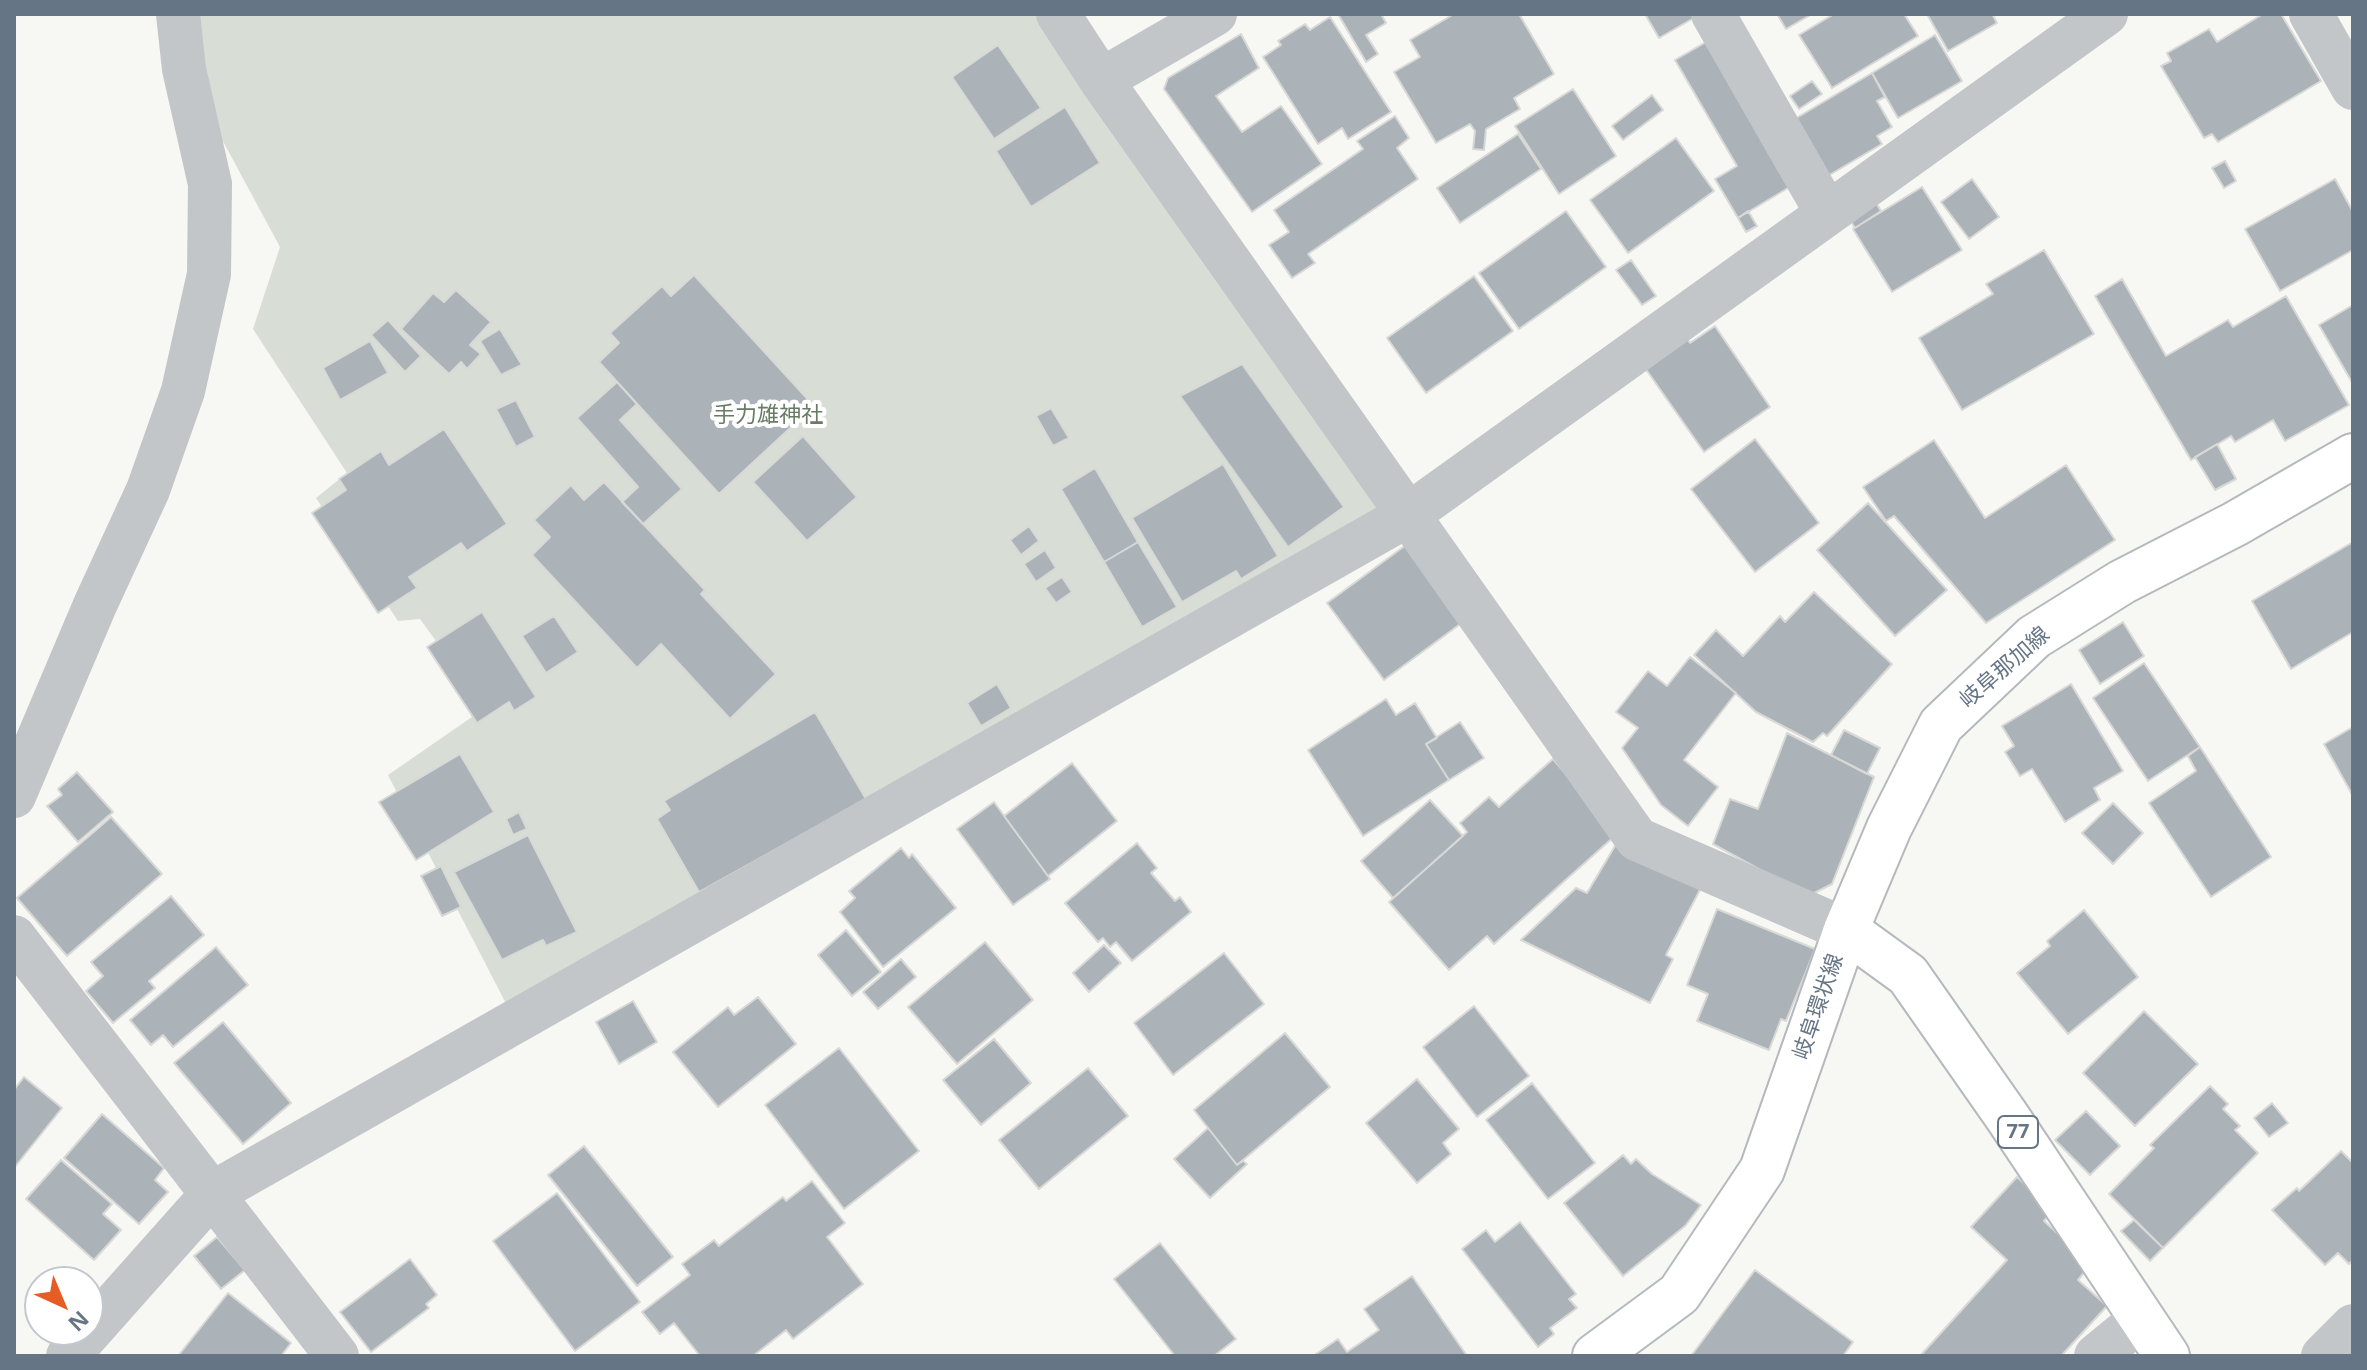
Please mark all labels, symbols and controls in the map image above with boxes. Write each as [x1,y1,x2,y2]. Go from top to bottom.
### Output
park label: 手力雄神社 [713,403,823,429]
street label: 岐阜那加線 [1955,622,2055,714]
street label: 岐阜環状線 [1789,951,1849,1063]
road number: 77 [1998,1116,2038,1148]
north arrow [24,1266,104,1346]
text: N [62,1305,96,1339]

